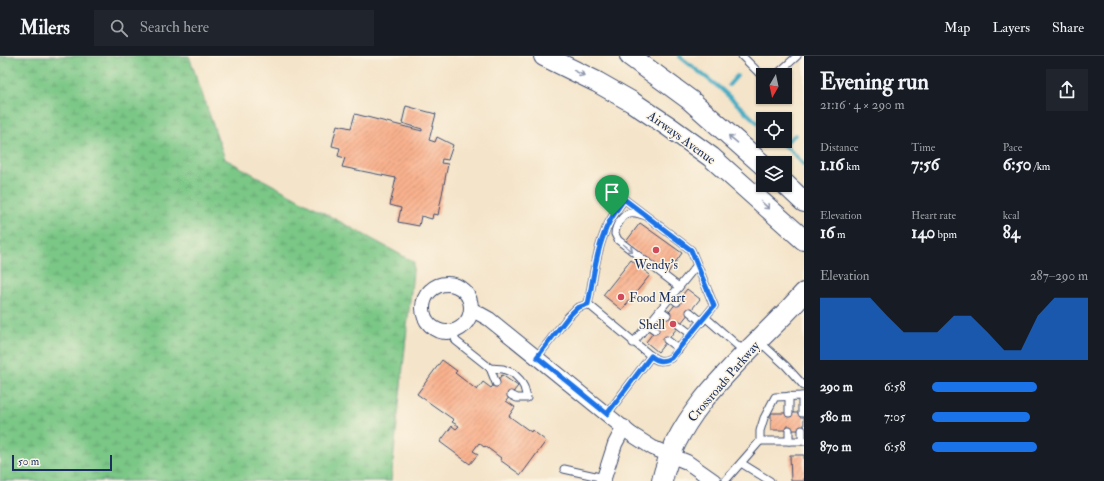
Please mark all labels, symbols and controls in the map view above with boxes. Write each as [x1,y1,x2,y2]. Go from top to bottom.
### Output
search box [94,10,374,46]
text: Milers [20,16,70,40]
icon: search [108,17,130,39]
text: Search here [140,18,209,37]
text: Map [944,19,970,36]
text: Layers [992,19,1030,36]
text: Share [1052,19,1084,36]
north arrow [756,68,792,104]
map controls [756,68,792,192]
text: Evening run [820,68,929,96]
button: share [1046,69,1088,111]
one-way arrow [573,70,585,77]
text: 21:16 · 4 × 290 m [820,97,905,113]
street label: Airways Avenue [643,107,719,169]
button: locate [756,112,792,148]
one-way arrow [728,135,739,144]
text: Distance [820,141,858,154]
text: Time [911,141,935,154]
text: Pace [1003,141,1022,154]
text: 1.16 [820,154,844,175]
text: 7:56 [911,154,939,175]
text: 6:50 [1003,154,1031,175]
button: layers [756,156,792,192]
text: km [844,160,860,173]
text: /km [1031,160,1050,173]
pin [595,175,629,216]
icon: arrive [601,181,623,203]
one-way arrow [759,200,770,209]
text: Elevation [820,209,862,222]
text: Heart rate [911,209,956,222]
text: kcal [1003,209,1020,222]
text: 16 [820,222,835,243]
text: 140 [911,222,935,243]
text: 84 [1003,222,1020,243]
text: m [835,228,845,241]
text: bpm [935,228,957,241]
one-way arrow [623,244,634,252]
marker: Wendy's [651,245,661,255]
place label: Wendy's [633,257,679,274]
text: Elevation [820,268,870,284]
text: 287–290 m [1030,268,1088,284]
place label: Food Mart [629,290,685,306]
marker: Food Mart [616,292,626,302]
place label: Shell [639,317,666,333]
marker: Shell [668,319,678,329]
street label: Crossroads Parkway [684,338,764,426]
text: 290 m [820,379,853,395]
text: 6:58 [884,379,906,395]
text: 580 m [820,409,851,425]
text: 7:05 [884,409,906,425]
text: 870 m [820,439,852,455]
text: 6:58 [884,439,906,455]
scale bar [12,453,112,472]
text: 50 m [18,455,39,468]

